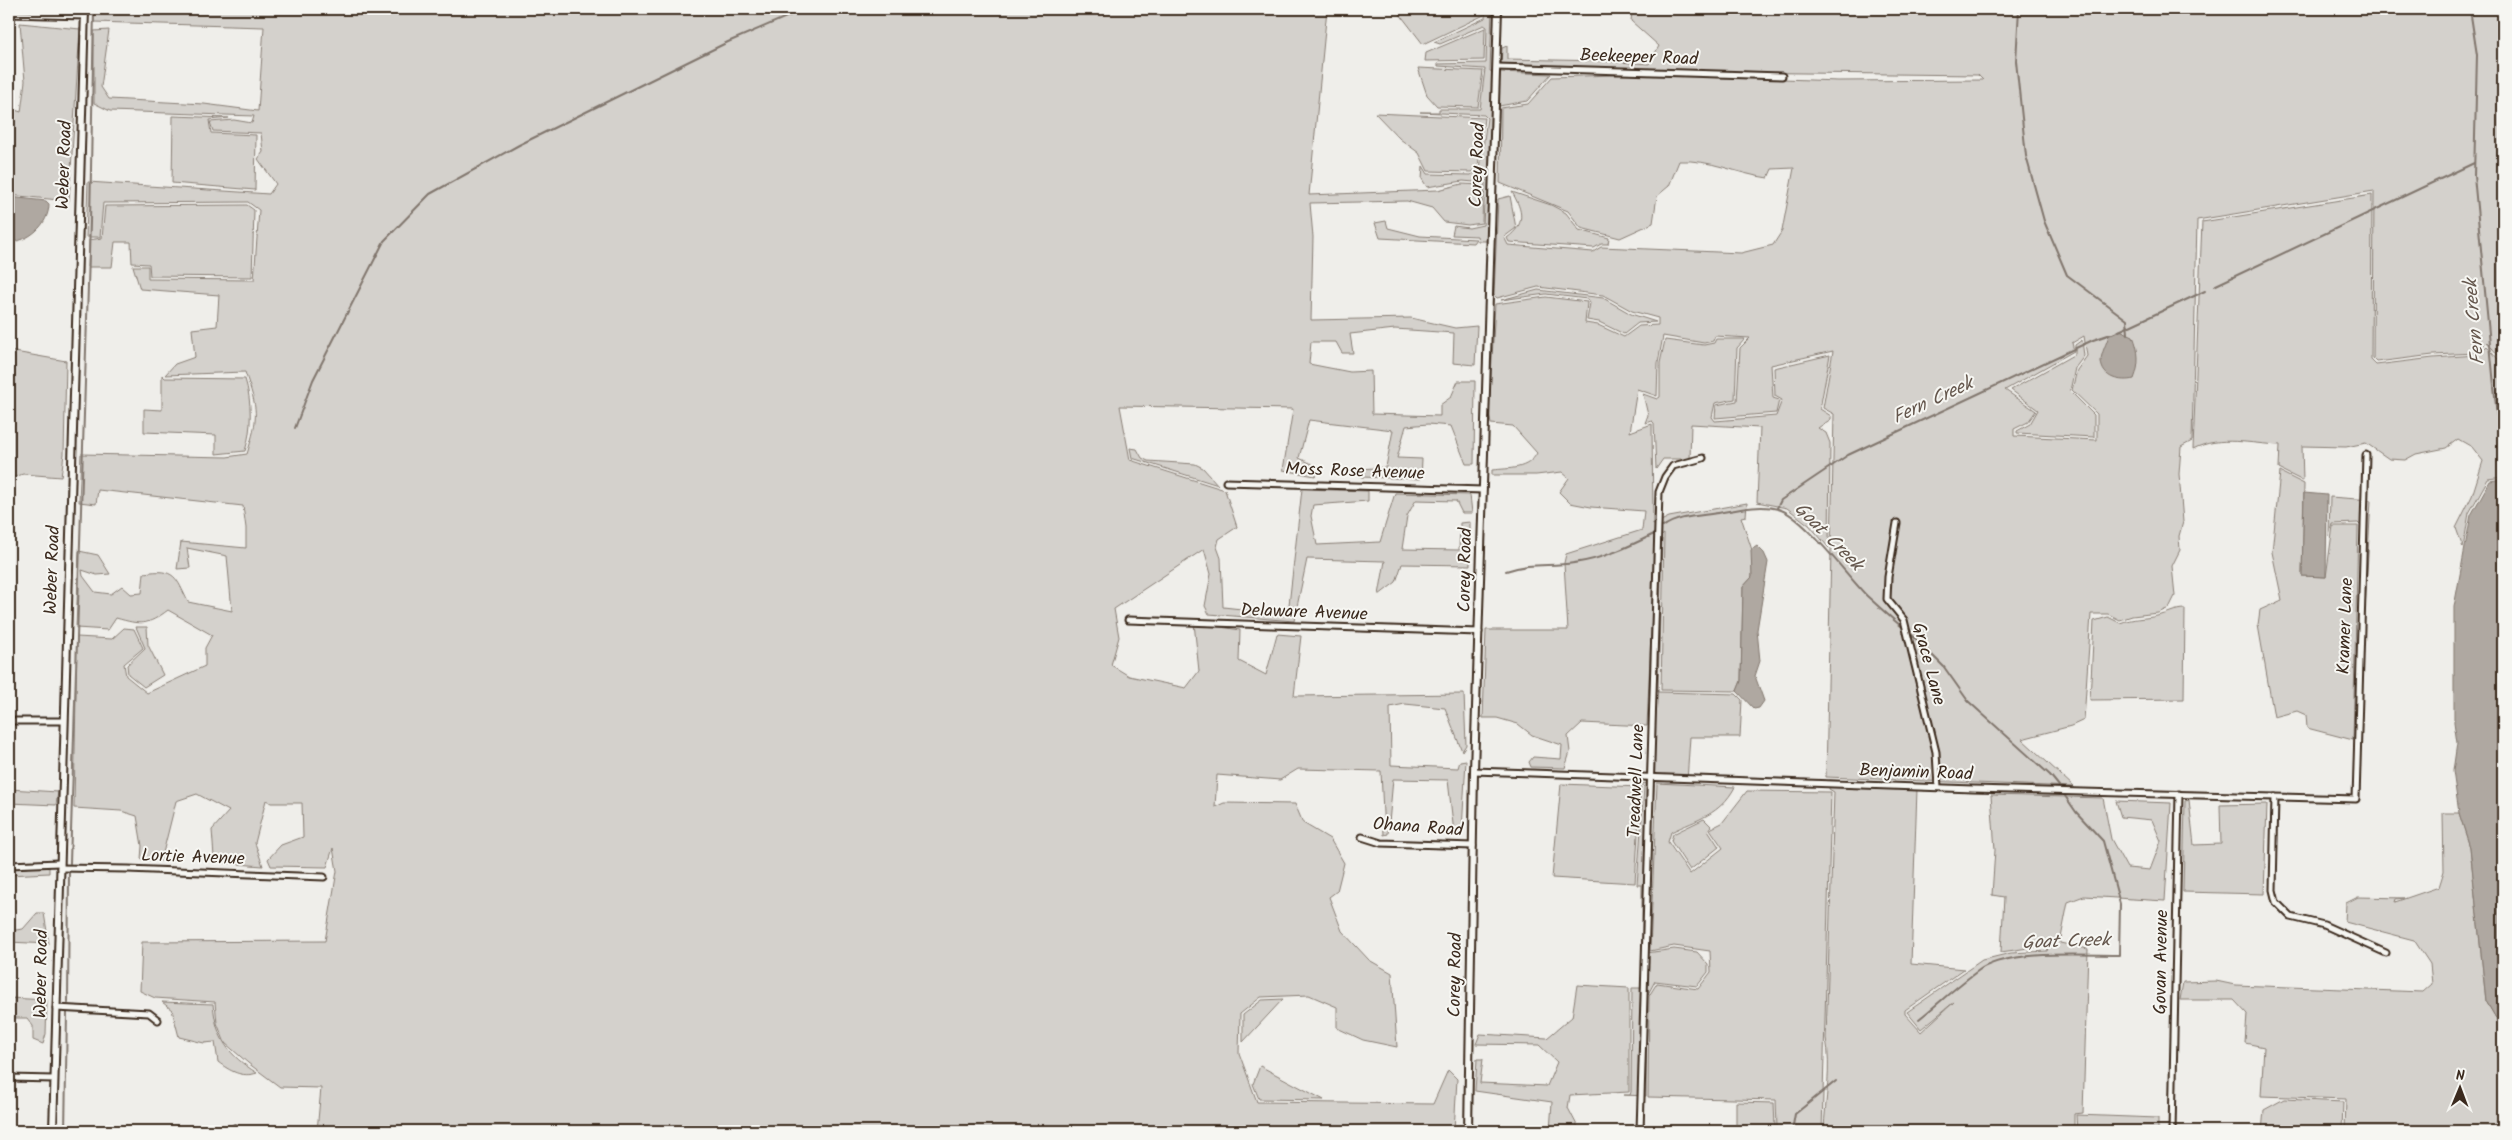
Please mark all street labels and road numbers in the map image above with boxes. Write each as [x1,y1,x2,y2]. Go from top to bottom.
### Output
street label: Beekeeper Road [1579,41,1700,75]
street label: Weber Road [49,119,81,210]
street label: Corey Road [1462,121,1494,208]
street label: Moss Rose Avenue [1285,455,1425,489]
street label: Weber Road [37,524,69,615]
street label: Corey Road [1451,526,1481,613]
street label: Kramer Lane [2330,577,2362,675]
street label: Delaware Avenue [1240,596,1368,630]
street label: Grace Lane [1903,619,1953,709]
street label: Treadwell Lane [1621,724,1653,838]
street label: Benjamin Road [1859,757,1974,790]
street label: Ohana Road [1372,810,1465,846]
street label: Lortie Avenue [141,842,245,874]
street label: Govan Avenue [2147,909,2177,1015]
street label: Weber Road [27,928,57,1019]
street label: Corey Road [1441,931,1471,1018]

